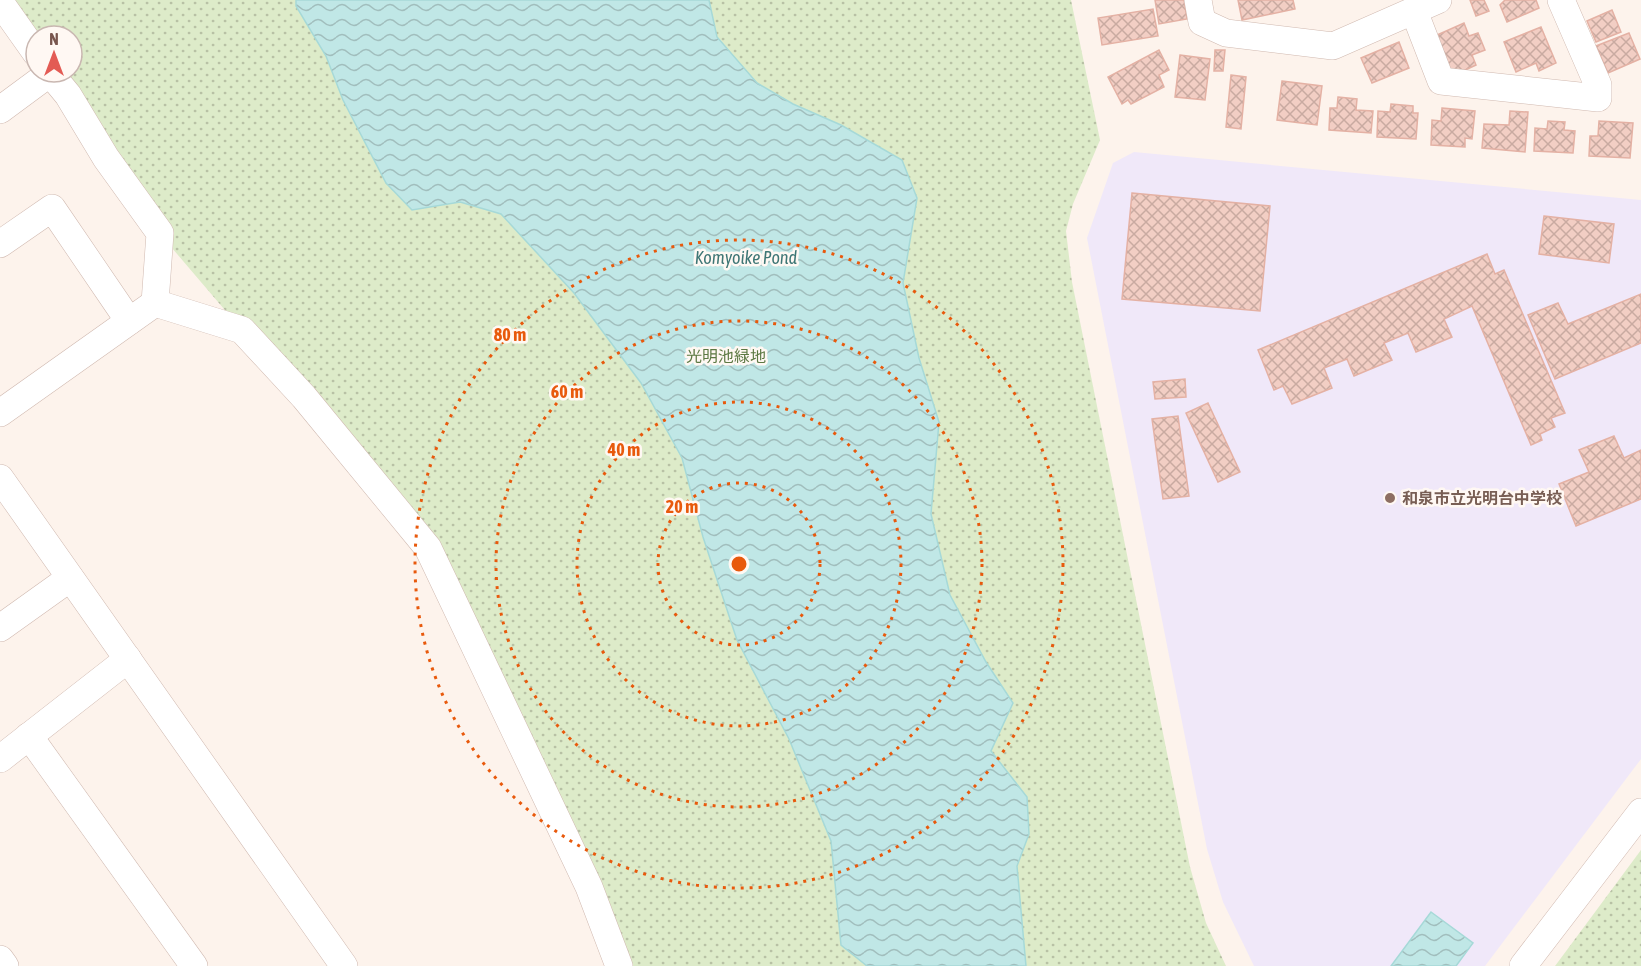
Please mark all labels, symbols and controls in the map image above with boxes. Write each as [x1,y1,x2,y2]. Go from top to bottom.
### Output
north arrow [24,24,84,84]
text: N [49,30,59,48]
water label: Komyoike Pond [695,247,798,268]
text: 80 m [494,324,526,345]
park label: 光明池緑地 [686,347,766,365]
text: 60 m [551,381,583,402]
text: 40 m [607,439,640,460]
place label: 和泉市立光明台中学校 [1402,489,1562,507]
marker: 和泉市立光明台中学校 [1383,491,1397,505]
text: 20 m [666,496,698,517]
centre of rings [729,554,749,574]

